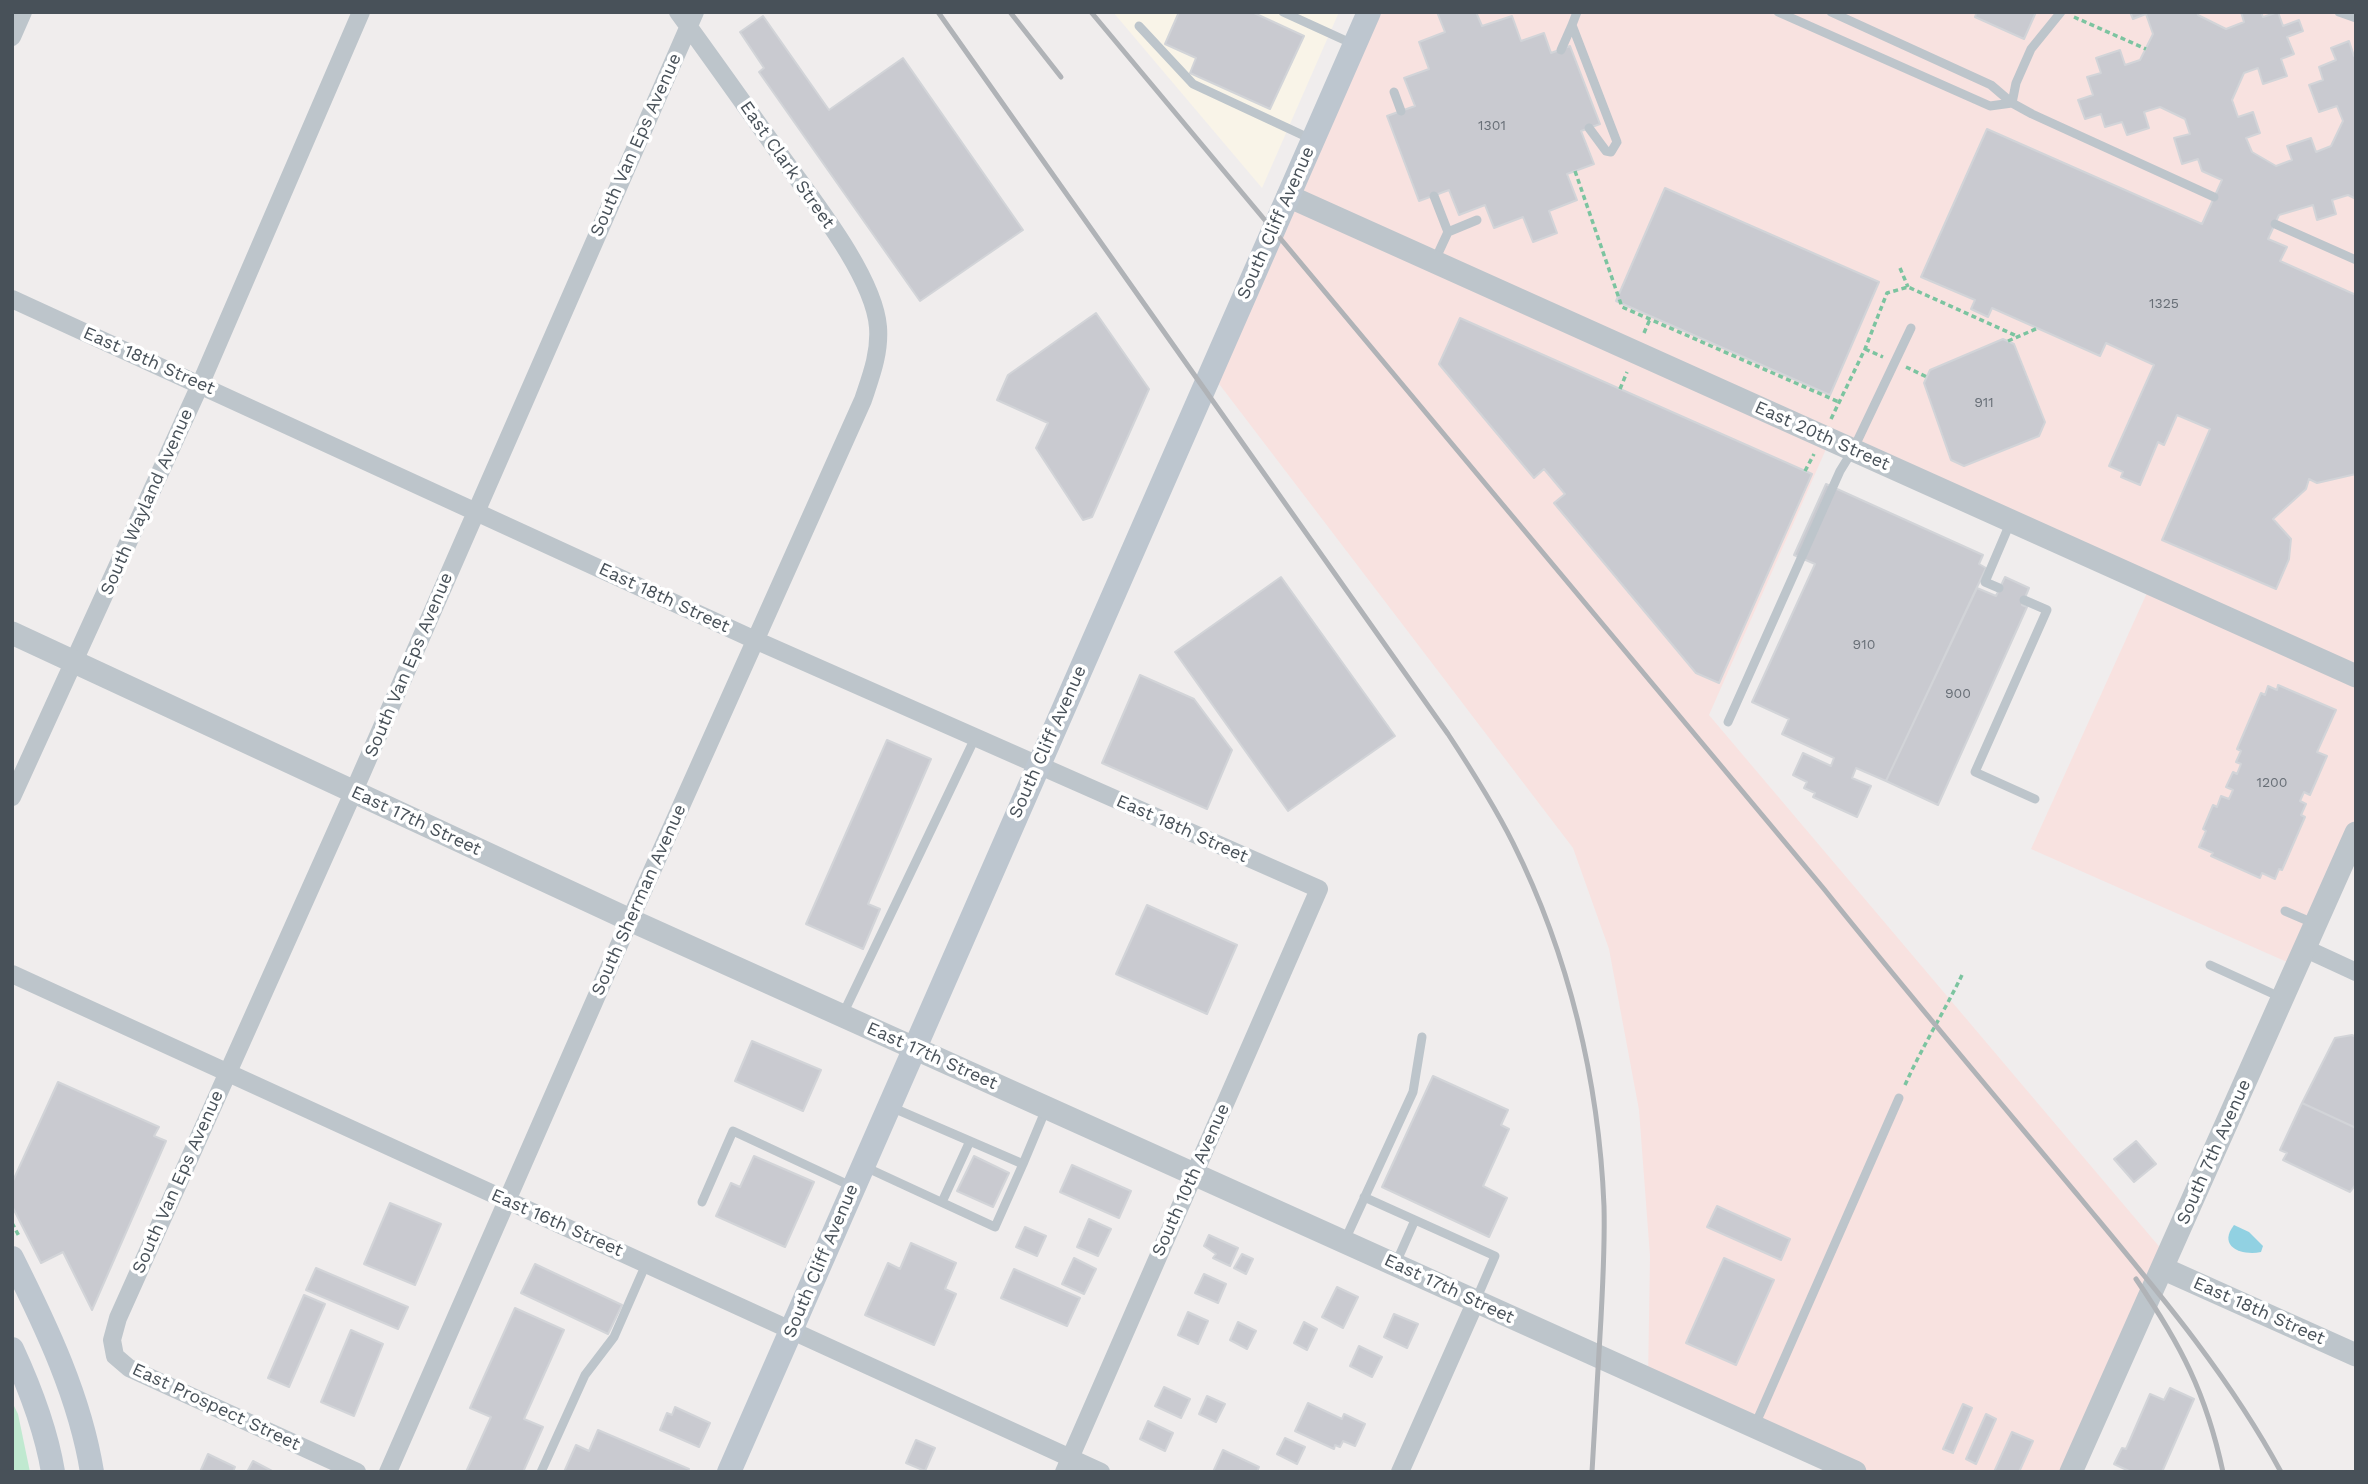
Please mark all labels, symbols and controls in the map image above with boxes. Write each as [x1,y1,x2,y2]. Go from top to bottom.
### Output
street label: South Van Eps Avenue [586,50,686,240]
street label: East Clark Street [735,97,839,233]
house number: 1301 [1478,118,1506,134]
street label: South Cliff Avenue [1233,143,1319,303]
house number: 1325 [2149,296,2179,312]
street label: East 18th Street [80,322,218,400]
house number: 911 [1974,395,1994,411]
street label: East 20th Street [1751,397,1893,475]
street label: South Wayland Avenue [96,405,198,599]
street label: East 18th Street [595,558,733,638]
street label: South Van Eps Avenue [360,569,458,761]
house number: 910 [1853,637,1875,653]
street label: South Cliff Avenue [1005,662,1091,822]
house number: 900 [1945,686,1971,702]
house number: 1200 [2256,775,2288,791]
street label: East 17th Street [348,781,484,861]
street label: East 18th Street [1113,790,1251,868]
street label: South Sherman Avenue [587,801,691,999]
street label: East 17th Street [863,1017,1001,1095]
street label: South 7th Avenue [2172,1076,2256,1228]
street label: South Van Eps Avenue [128,1087,228,1277]
street label: South 10th Avenue [1148,1100,1234,1260]
street label: South Cliff Avenue [779,1181,863,1341]
street label: East 16th Street [488,1184,626,1262]
street label: East 17th Street [1381,1249,1517,1329]
street label: East 18th Street [2190,1272,2328,1350]
street label: East Prospect Street [129,1359,303,1455]

